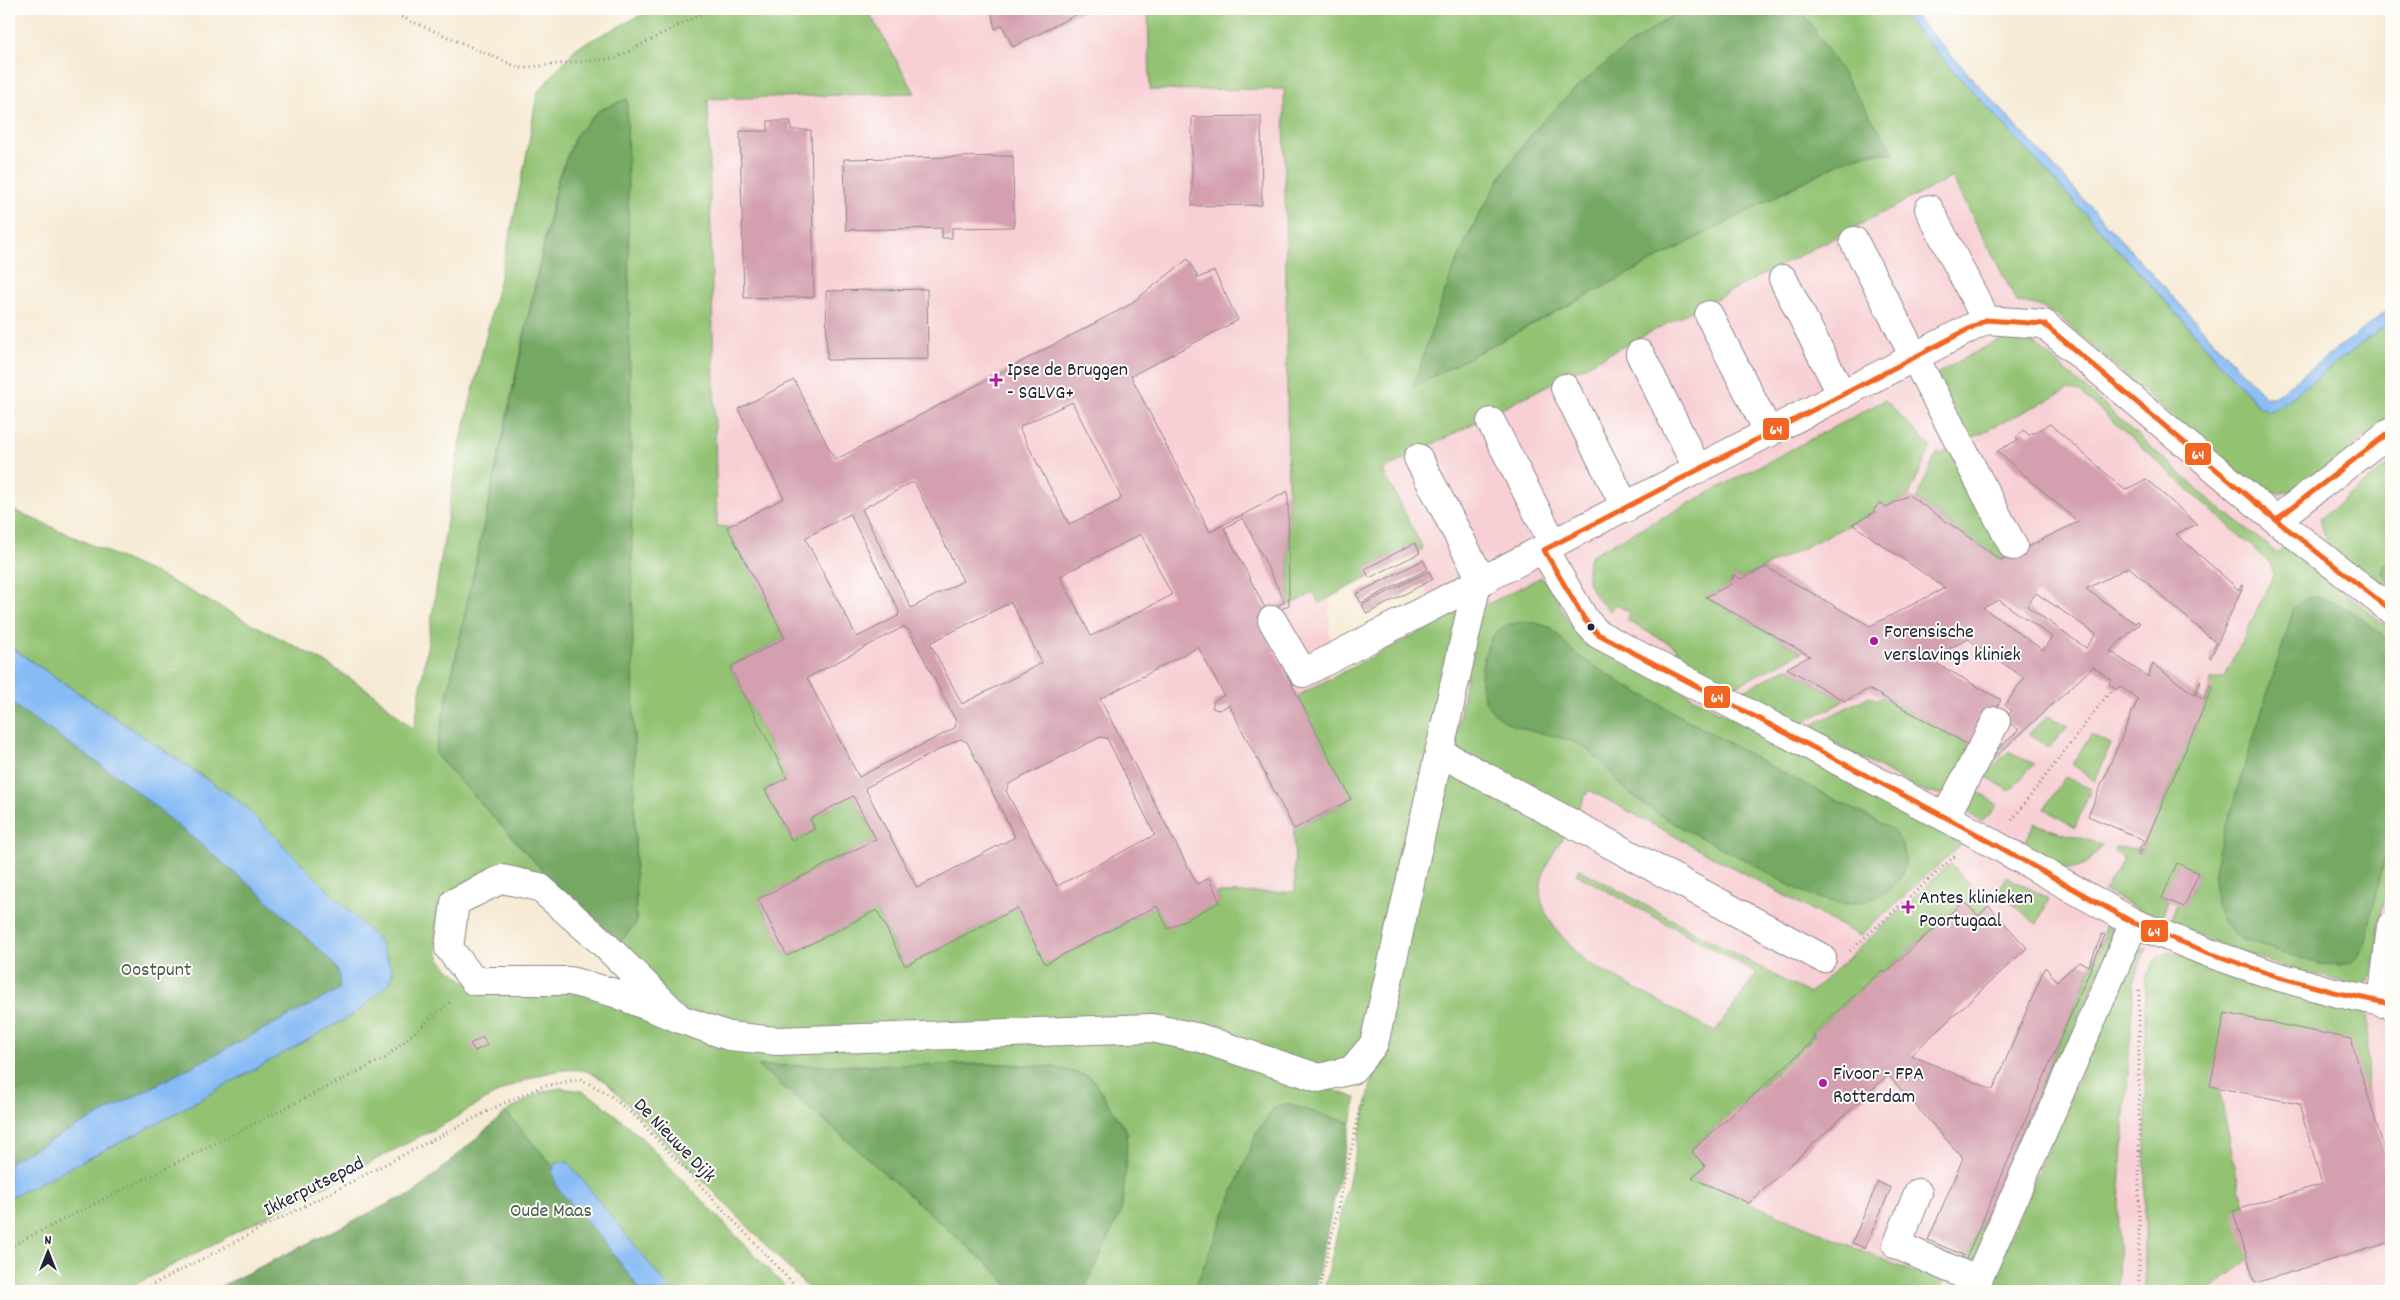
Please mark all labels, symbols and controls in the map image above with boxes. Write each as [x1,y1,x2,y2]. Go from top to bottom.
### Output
place label: Ipse de Bruggen - SGLVG+ [1007,357,1128,408]
marker: Ipse de Bruggen - SGLVG+ [989,373,1003,387]
line badge: 64 [1762,417,1790,441]
text: 64 [1770,421,1783,441]
line badge: 64 [2184,442,2212,466]
text: 64 [2192,446,2205,466]
place label: Forensische verslavings kliniek [1884,619,2021,670]
unlabelled marker [1586,622,1596,632]
marker: Forensische verslavings kliniek [1868,635,1880,647]
line badge: 64 [1703,685,1731,709]
text: 64 [1711,689,1724,709]
place label: Antes klinieken Poortugaal [1919,885,2033,936]
marker: Antes klinieken Poortugaal [1901,900,1915,914]
line badge: 64 [2140,919,2169,943]
text: 64 [2148,923,2161,943]
park label: Oostpunt [121,957,191,985]
place label: Fivoor - FPA Rotterdam [1833,1061,1924,1112]
marker: Fivoor - FPA Rotterdam [1817,1077,1829,1089]
street label: De Nieuwe Dijk [626,1092,722,1190]
street label: Ikkerputsepad [259,1150,369,1225]
park label: Oude Maas [510,1198,592,1226]
north arrow [22,1228,72,1278]
text: N [45,1231,52,1251]

